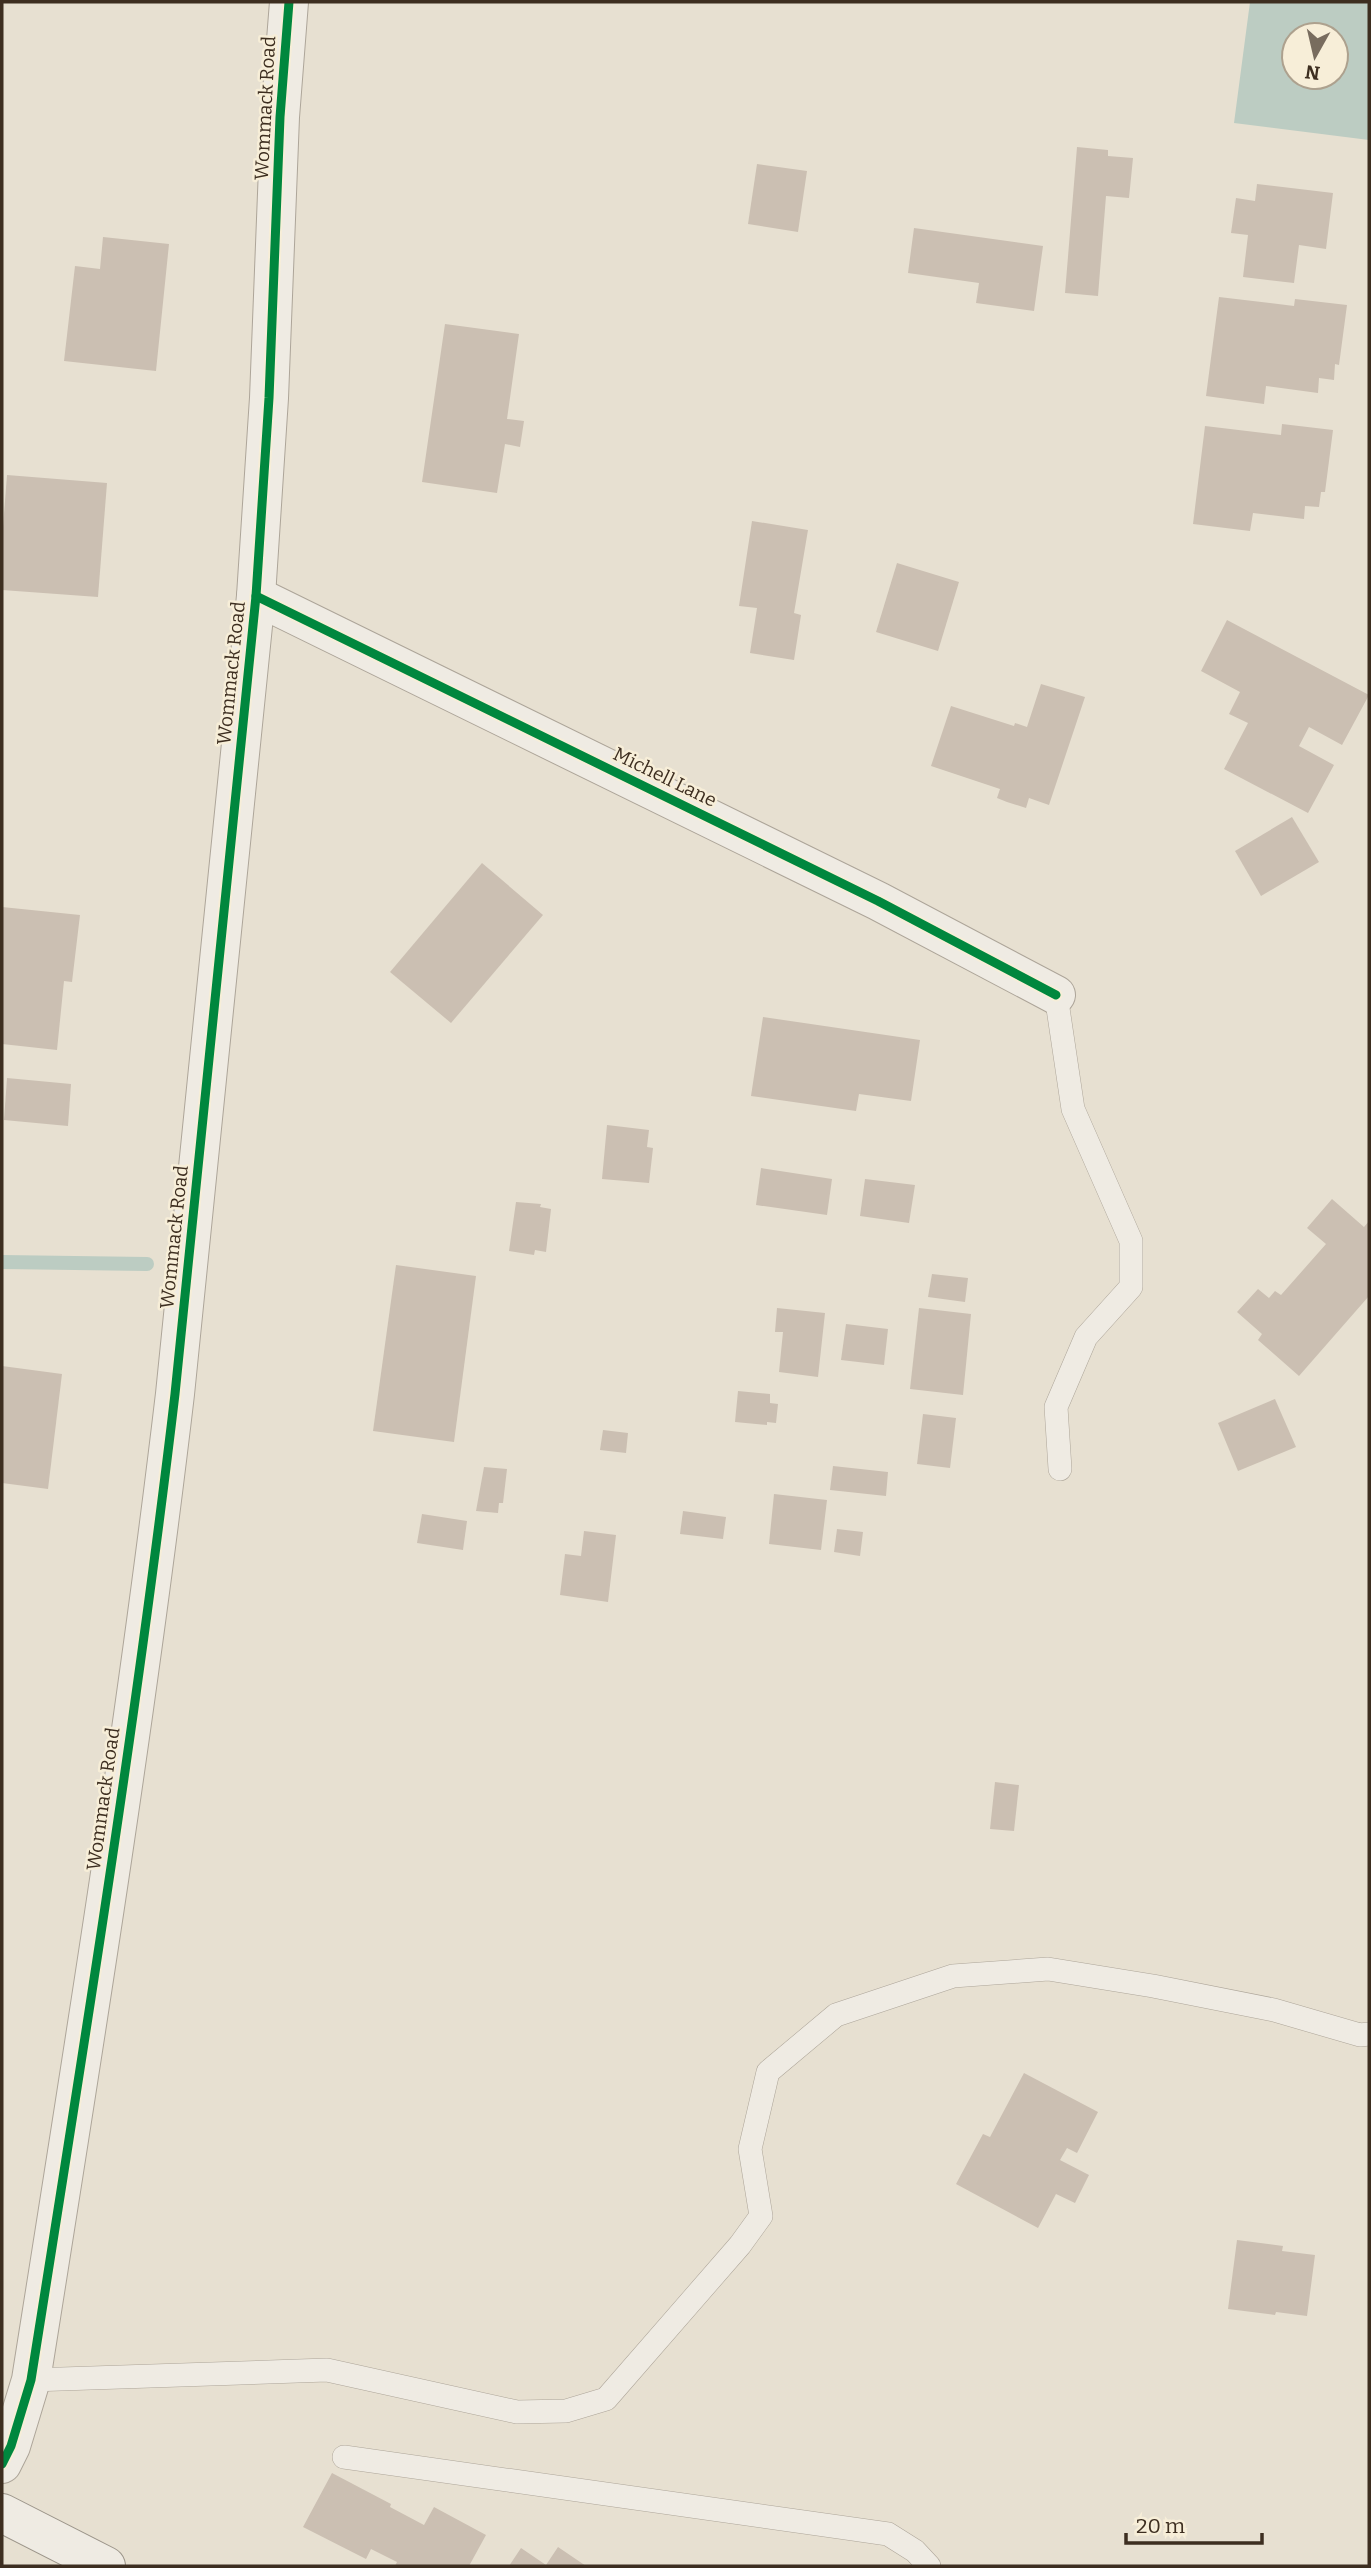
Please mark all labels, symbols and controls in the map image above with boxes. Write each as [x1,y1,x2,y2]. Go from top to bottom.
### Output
north arrow [1280,21,1350,91]
street label: Wommack Road [250,35,280,181]
text: N [1304,60,1322,85]
street label: Wommack Road [212,600,250,746]
street label: Michell Lane [610,742,720,812]
street label: Wommack Road [155,1164,193,1310]
street label: Wommack Road [82,1726,124,1872]
scale bar [1126,2502,1262,2546]
text: 20 m [1136,2513,1185,2539]

